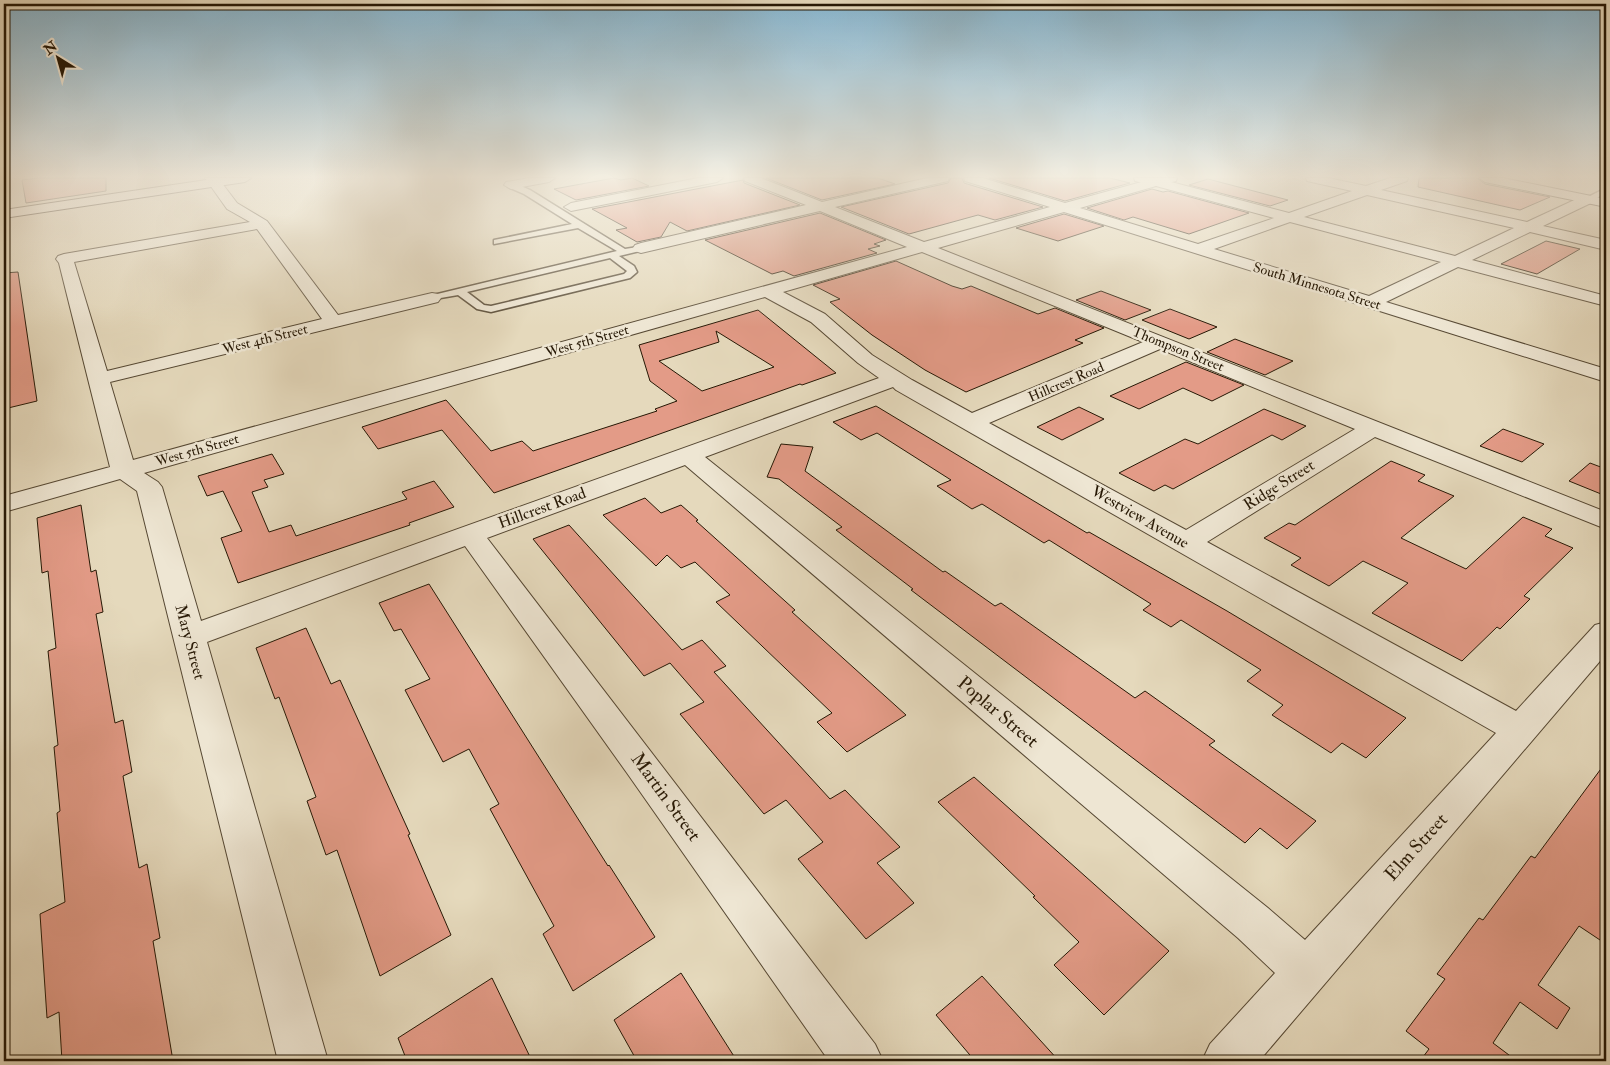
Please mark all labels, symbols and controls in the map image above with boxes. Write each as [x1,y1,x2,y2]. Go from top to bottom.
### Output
north arrow [32,32,82,82]
text: N [40,37,61,59]
street label: South Minnesota Street [1251,258,1383,314]
street label: West 4th Street [220,320,310,358]
street label: West 5th Street [542,321,631,361]
street label: Thompson Street [1129,323,1227,376]
street label: Hillcrest Road [1026,358,1106,406]
street label: West 5th Street [152,430,241,470]
street label: Ridge Street [1240,455,1318,515]
street label: Westview Avenue [1087,480,1193,553]
street label: Hillcrest Road [495,483,589,533]
street label: Mary Street [170,602,210,682]
street label: Poplar Street [952,671,1044,754]
street label: Martin Street [626,748,706,846]
street label: Elm Street [1379,808,1453,886]

